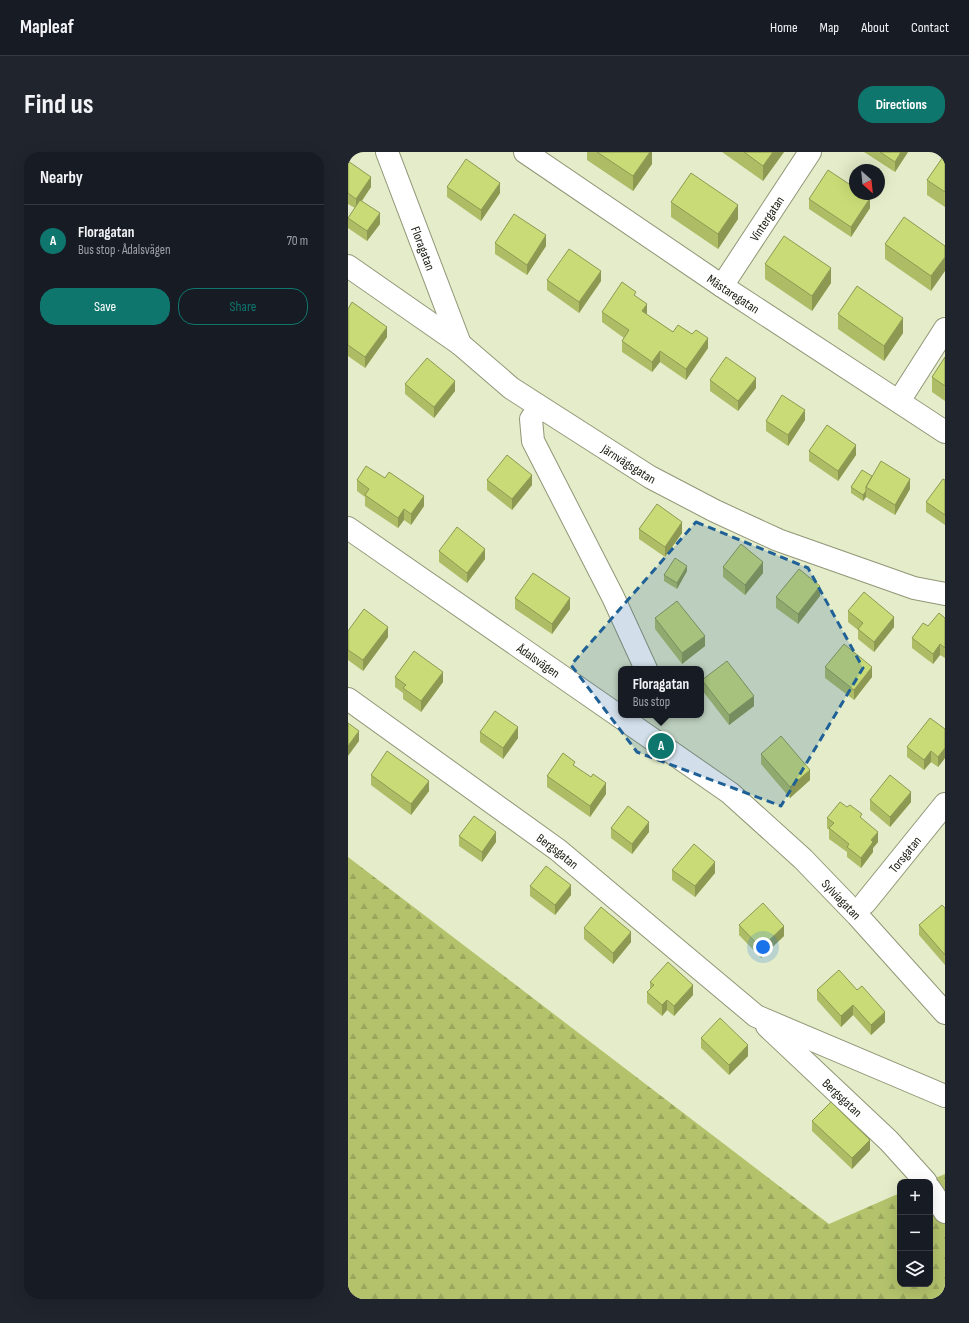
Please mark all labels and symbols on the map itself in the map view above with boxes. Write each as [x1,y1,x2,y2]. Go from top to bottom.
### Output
north arrow [849,164,885,200]
street label: Vintergatan [747,193,788,245]
street label: Floragatan [407,224,438,273]
street label: Mästaregatan [704,271,762,317]
street label: Järnvägsgatan [598,441,658,488]
street label: Ådalsvägen [513,640,563,682]
pin: A [648,731,674,761]
street label: Bergsgatan [533,830,581,873]
street label: Torsgatan [886,833,925,876]
street label: Sylviagatan [818,876,864,923]
your location [753,937,773,957]
street label: Bergsgatan [819,1076,865,1121]

